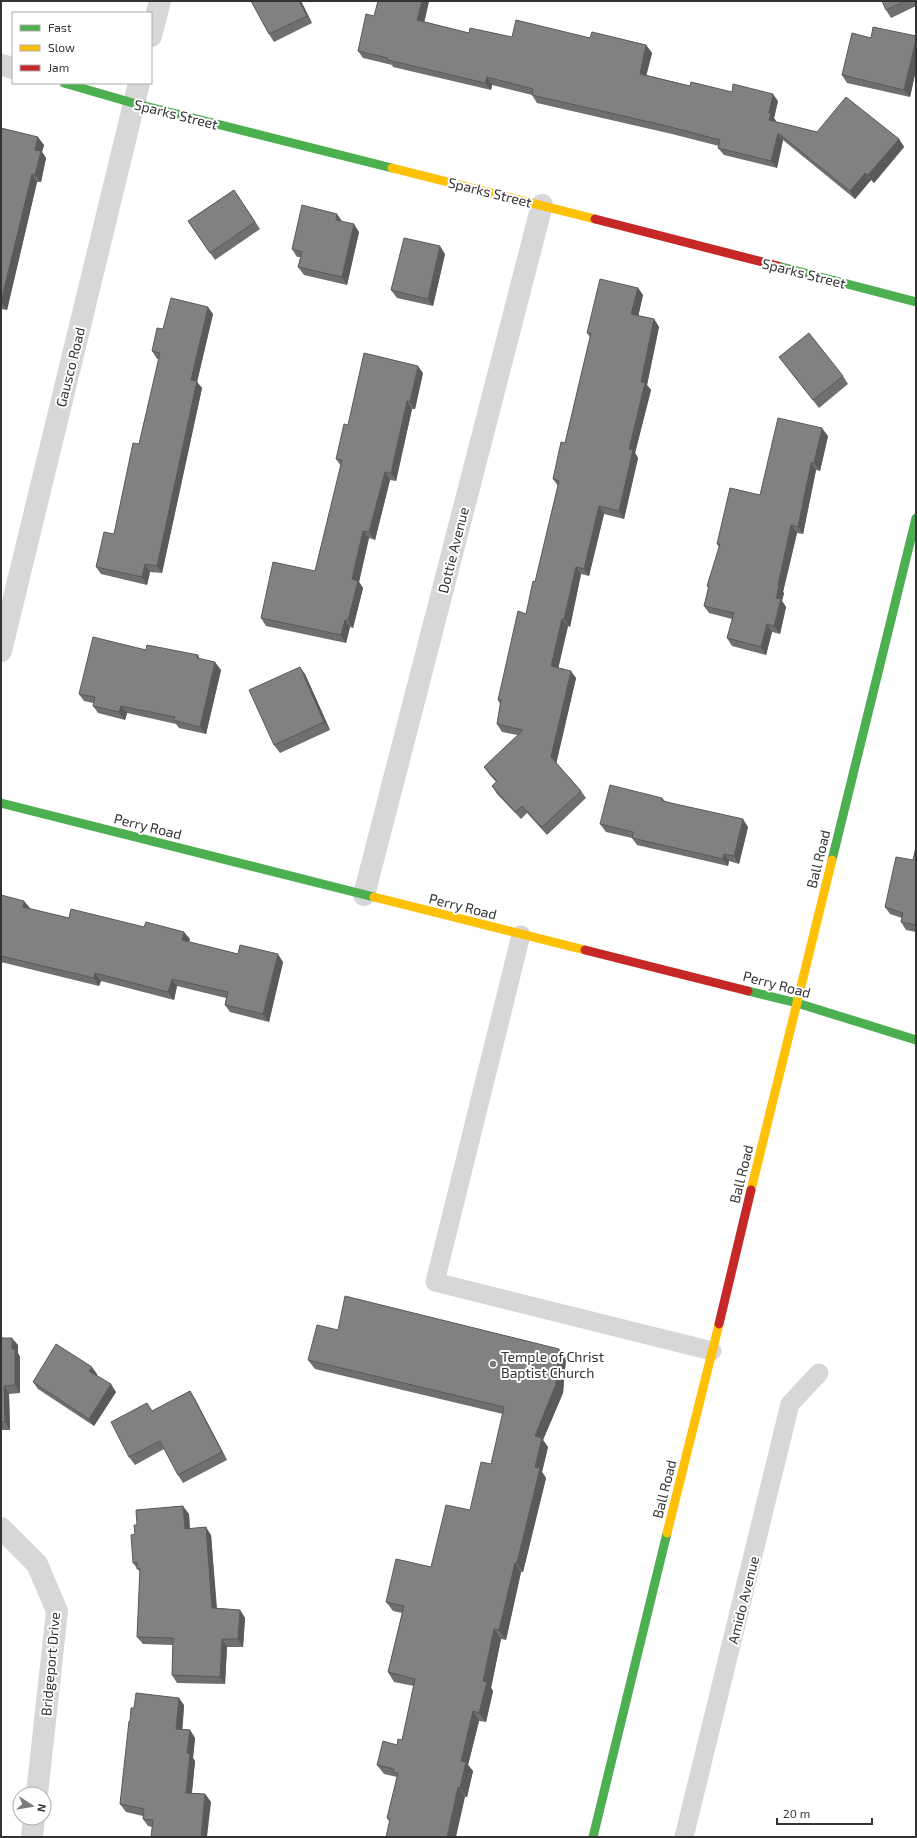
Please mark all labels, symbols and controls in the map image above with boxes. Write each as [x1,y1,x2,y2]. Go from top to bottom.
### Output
legend [12,12,152,84]
text: Fast [48,20,72,34]
text: Slow [48,40,75,54]
text: Jam [48,60,69,74]
street label: Sparks Street [132,95,220,133]
street label: Sparks Street [446,173,534,211]
street label: Sparks Street [760,254,848,292]
street label: Gausco Road [52,325,88,409]
street label: Dottie Avenue [434,505,472,595]
street label: Perry Road [112,809,184,843]
street label: Ball Road [803,828,833,890]
street label: Perry Road [427,889,499,923]
street label: Perry Road [741,967,813,1001]
street label: Ball Road [726,1143,756,1205]
place label: Temple of Christ Baptist Church [501,1348,604,1381]
marker: Temple of Christ Baptist Church [488,1359,498,1369]
street label: Ball Road [649,1458,679,1520]
street label: Amido Avenue [724,1554,762,1646]
street label: Bridgeport Drive [37,1611,63,1717]
north arrow [12,1786,52,1826]
scale bar [777,1800,872,1826]
text: N [35,1803,49,1813]
text: 20 m [783,1806,810,1820]

